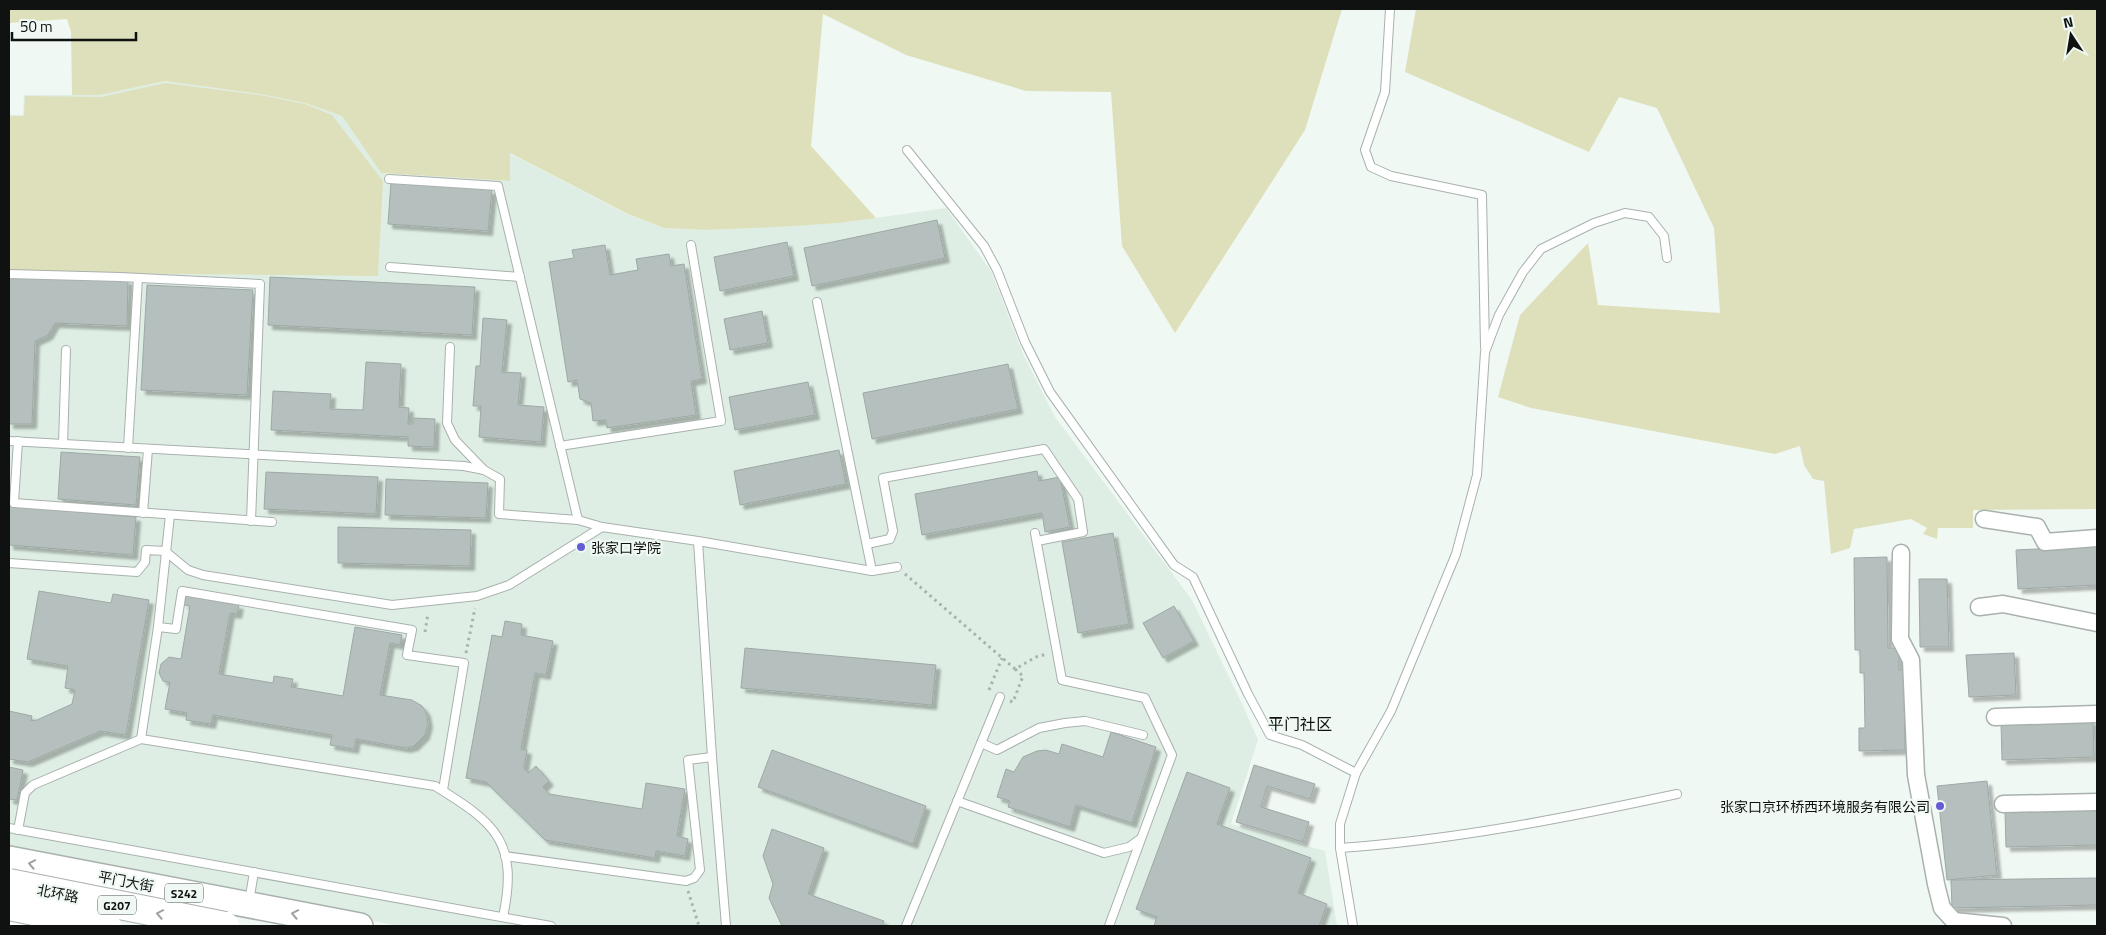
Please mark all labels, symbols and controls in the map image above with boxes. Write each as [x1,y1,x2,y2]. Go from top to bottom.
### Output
scale bar [12,10,136,42]
north arrow [2046,10,2096,60]
text: N [2061,11,2075,33]
text: 50 m [20,15,53,38]
place label: 张家口学院 [591,537,661,558]
marker: 张家口学院 [575,541,587,553]
district label: 平门社区 [1268,712,1332,736]
place label: 张家口京环桥西环境服务有限公司 [1720,796,1930,817]
marker: 张家口京环桥西环境服务有限公司 [1934,800,1946,812]
one-way arrow [28,859,37,869]
street label: 平门大街 [97,865,155,897]
street label: 北环路 [35,879,81,907]
road number: S242 [165,884,203,902]
road number: G207 [98,896,136,914]
one-way arrow [155,909,164,919]
one-way arrow [291,909,299,919]

